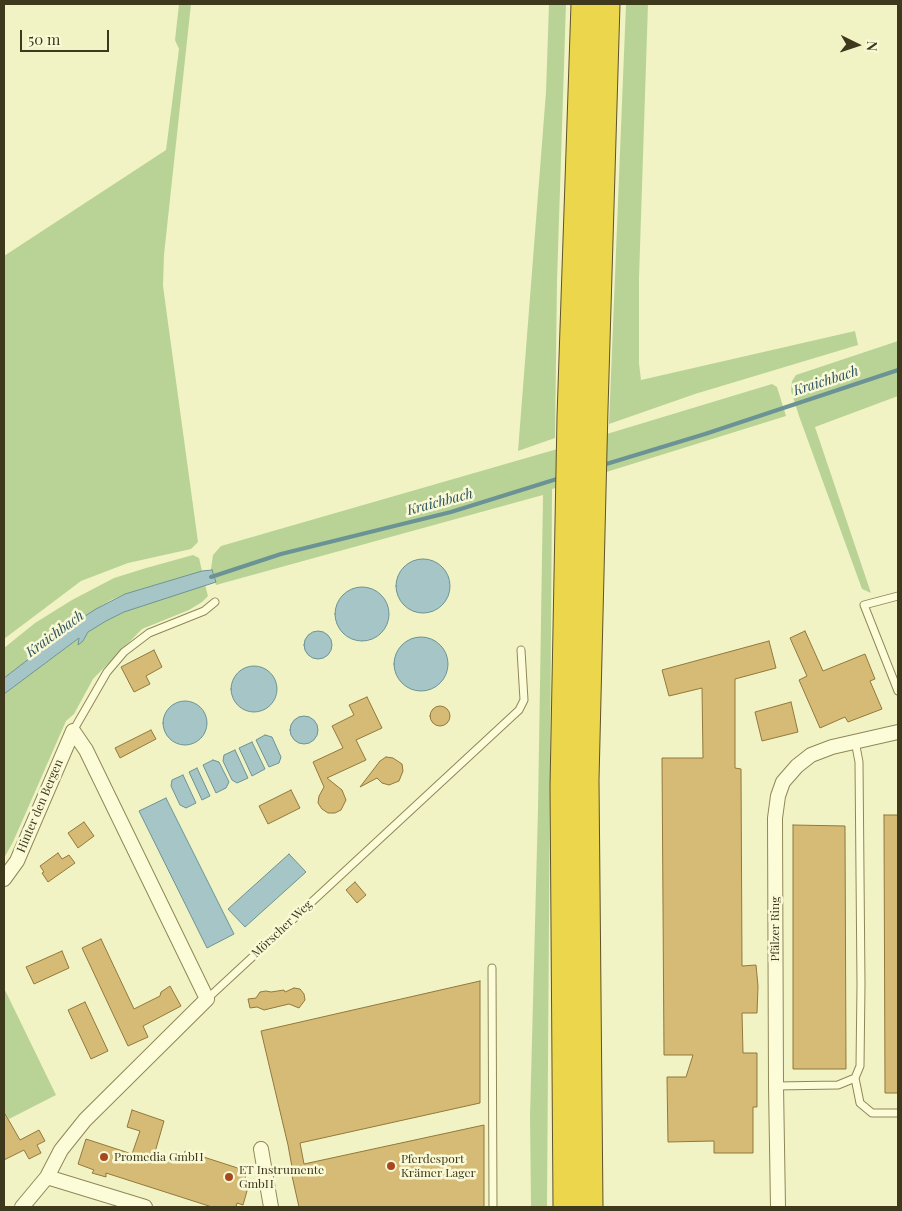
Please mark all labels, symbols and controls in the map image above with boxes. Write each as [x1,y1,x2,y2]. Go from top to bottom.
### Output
scale bar [22,20,111,52]
north arrow [832,20,882,70]
text: 50 m [28,29,60,49]
text: N [863,40,882,52]
water label: Kraichbach [791,363,861,399]
water label: Kraichbach [405,485,475,519]
water label: Kraichbach [23,607,87,661]
street label: Hinter den Bergen [14,757,66,855]
street label: Pfälzer Ring [768,896,782,962]
street label: Mörscher Weg [249,897,315,961]
place label: Promedia GmbH [114,1150,204,1164]
marker: Promedia GmbH [98,1151,110,1163]
place label: Pferdesport Krämer Lager [401,1152,476,1180]
marker: Pferdesport Krämer Lager [385,1160,397,1172]
place label: ET Instrumente GmbH [239,1163,324,1191]
marker: ET Instrumente GmbH [223,1171,235,1183]

